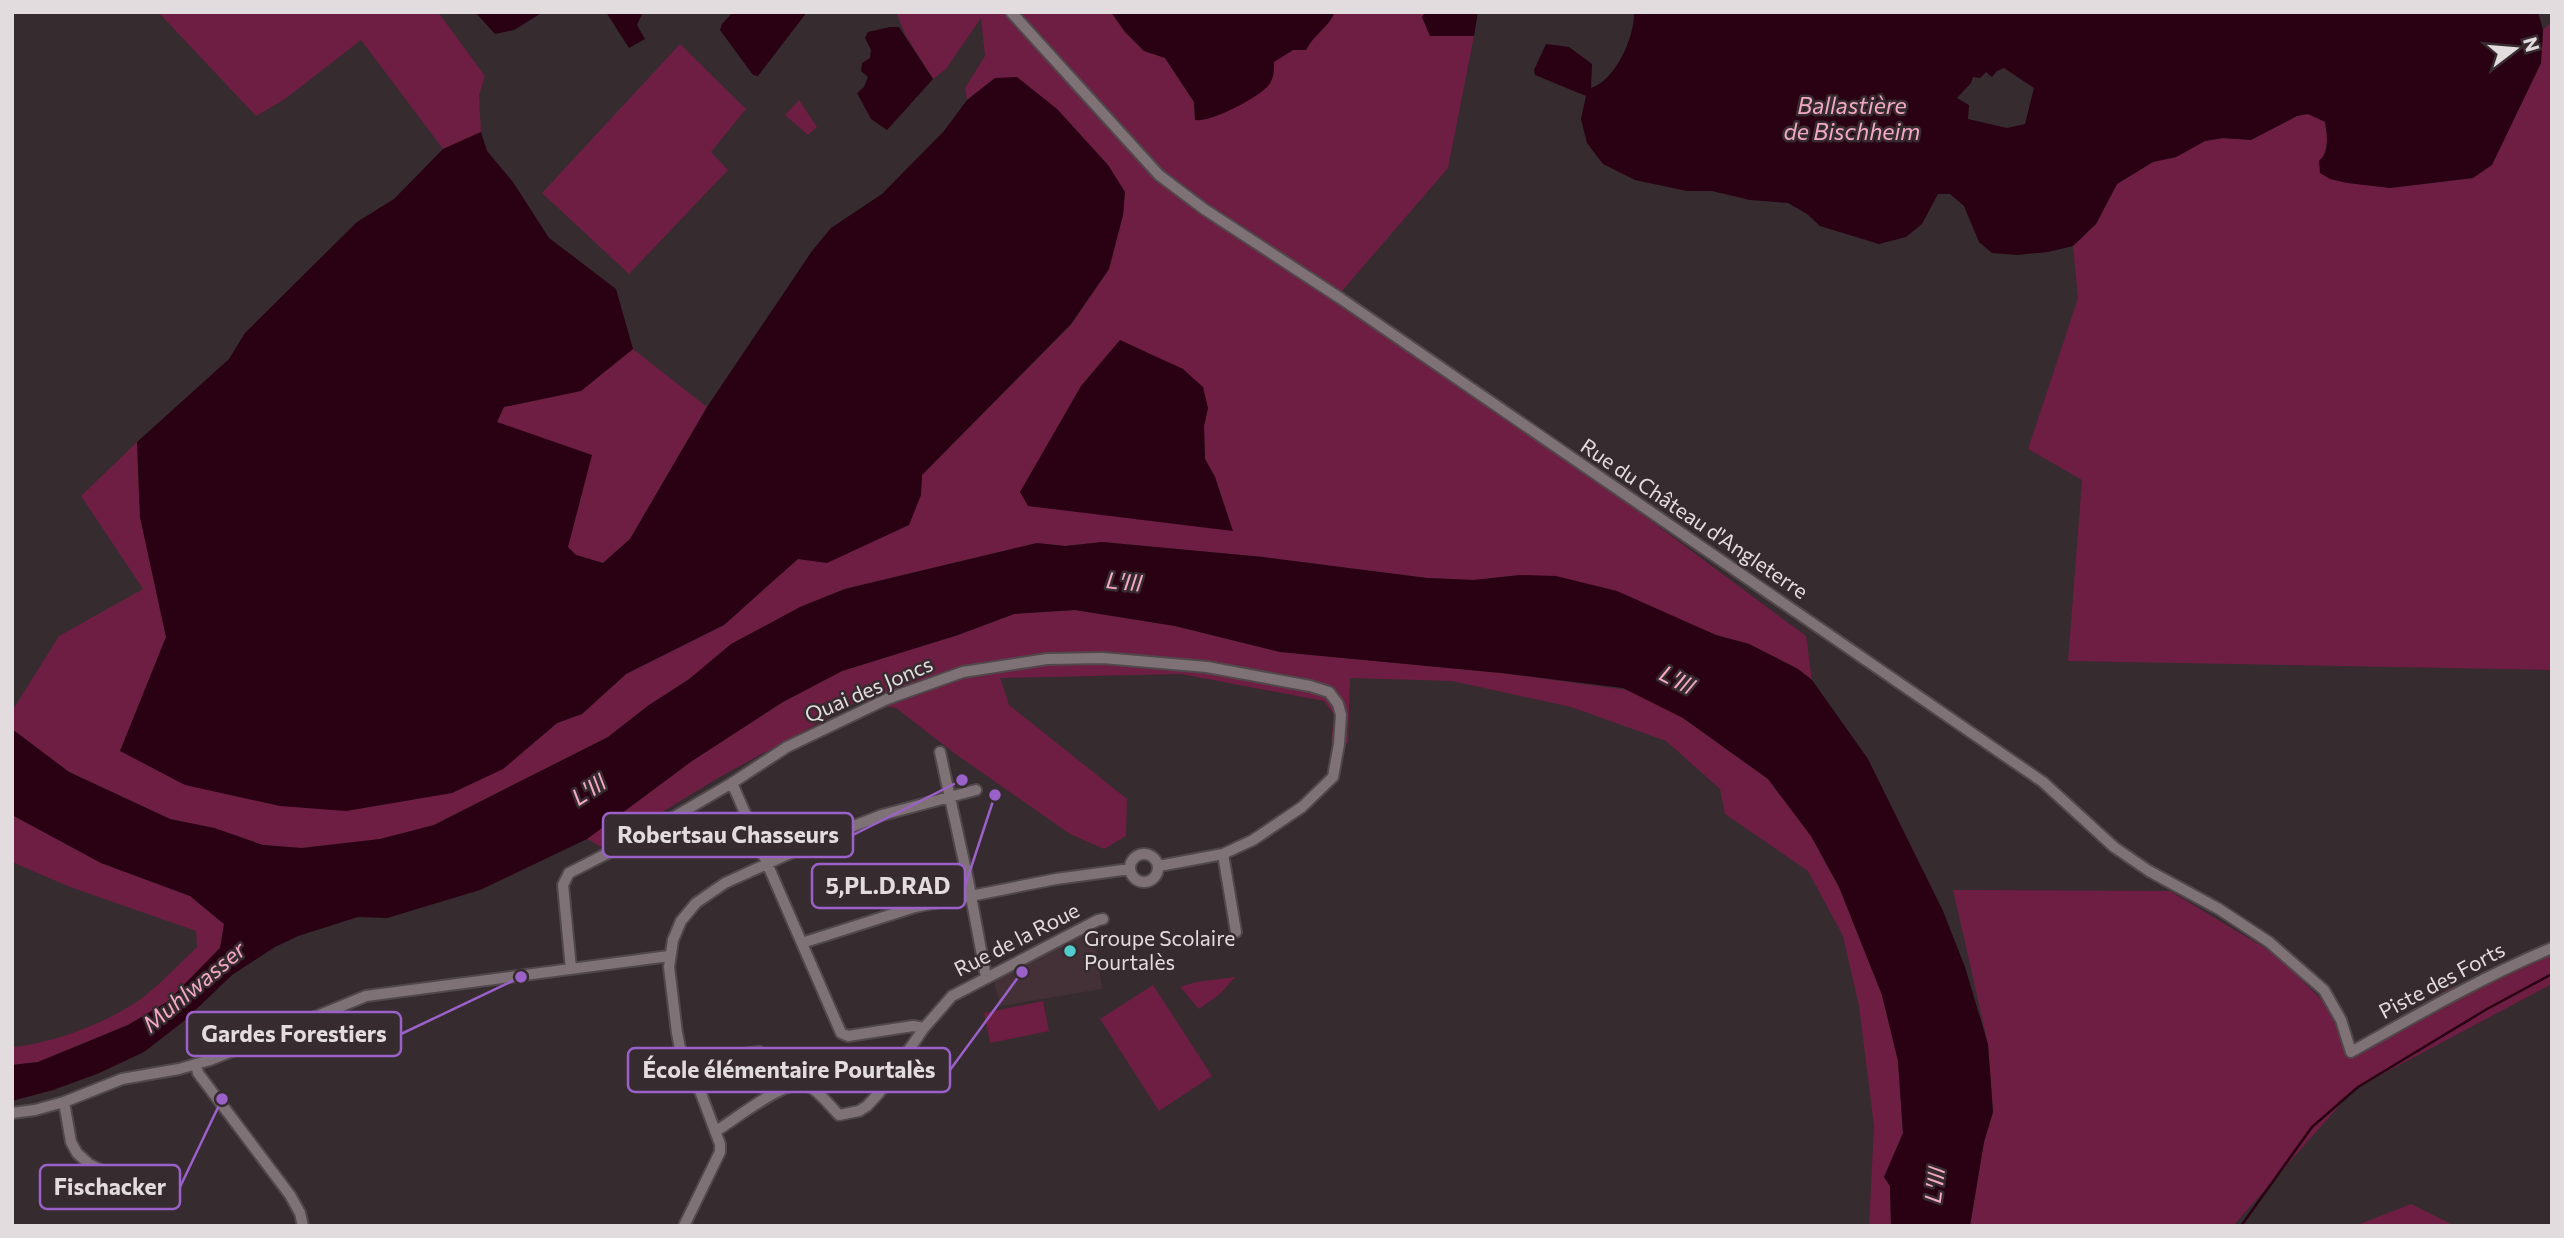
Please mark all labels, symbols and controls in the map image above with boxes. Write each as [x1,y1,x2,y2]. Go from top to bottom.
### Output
north arrow [2480,14,2550,84]
text: N [2519,34,2545,54]
water label: Ballastière de Bischheim [1784,91,1920,145]
street label: Rue du Château d'Angleterre [1576,432,1813,603]
water label: L'Ill [1105,565,1145,597]
street label: Quai des Joncs [801,650,936,727]
water label: L'Ill [1655,658,1701,700]
water label: L'Ill [566,767,612,811]
callout: Robertsau Chasseurs [603,813,853,857]
text: Robertsau Chasseurs [617,820,839,848]
callout: 5,PL.D.RAD [812,864,965,908]
text: 5,PL.D.RAD [826,871,951,899]
street label: Rue de la Roue [950,896,1083,981]
place label: Groupe Scolaire Pourtalès [1084,925,1235,974]
water label: Muhlwasser [136,934,251,1038]
street label: Piste des Forts [2374,936,2509,1023]
marker: Groupe Scolaire Pourtalès [1062,943,1078,959]
callout: Gardes Forestiers [187,1012,401,1056]
text: Gardes Forestiers [201,1019,387,1047]
callout: École élémentaire Pourtalès [628,1048,950,1092]
text: École élémentaire Pourtalès [642,1055,936,1083]
water label: L'Ill [1918,1164,1951,1205]
callout: Fischacker [40,1165,180,1209]
text: Fischacker [54,1172,167,1200]

